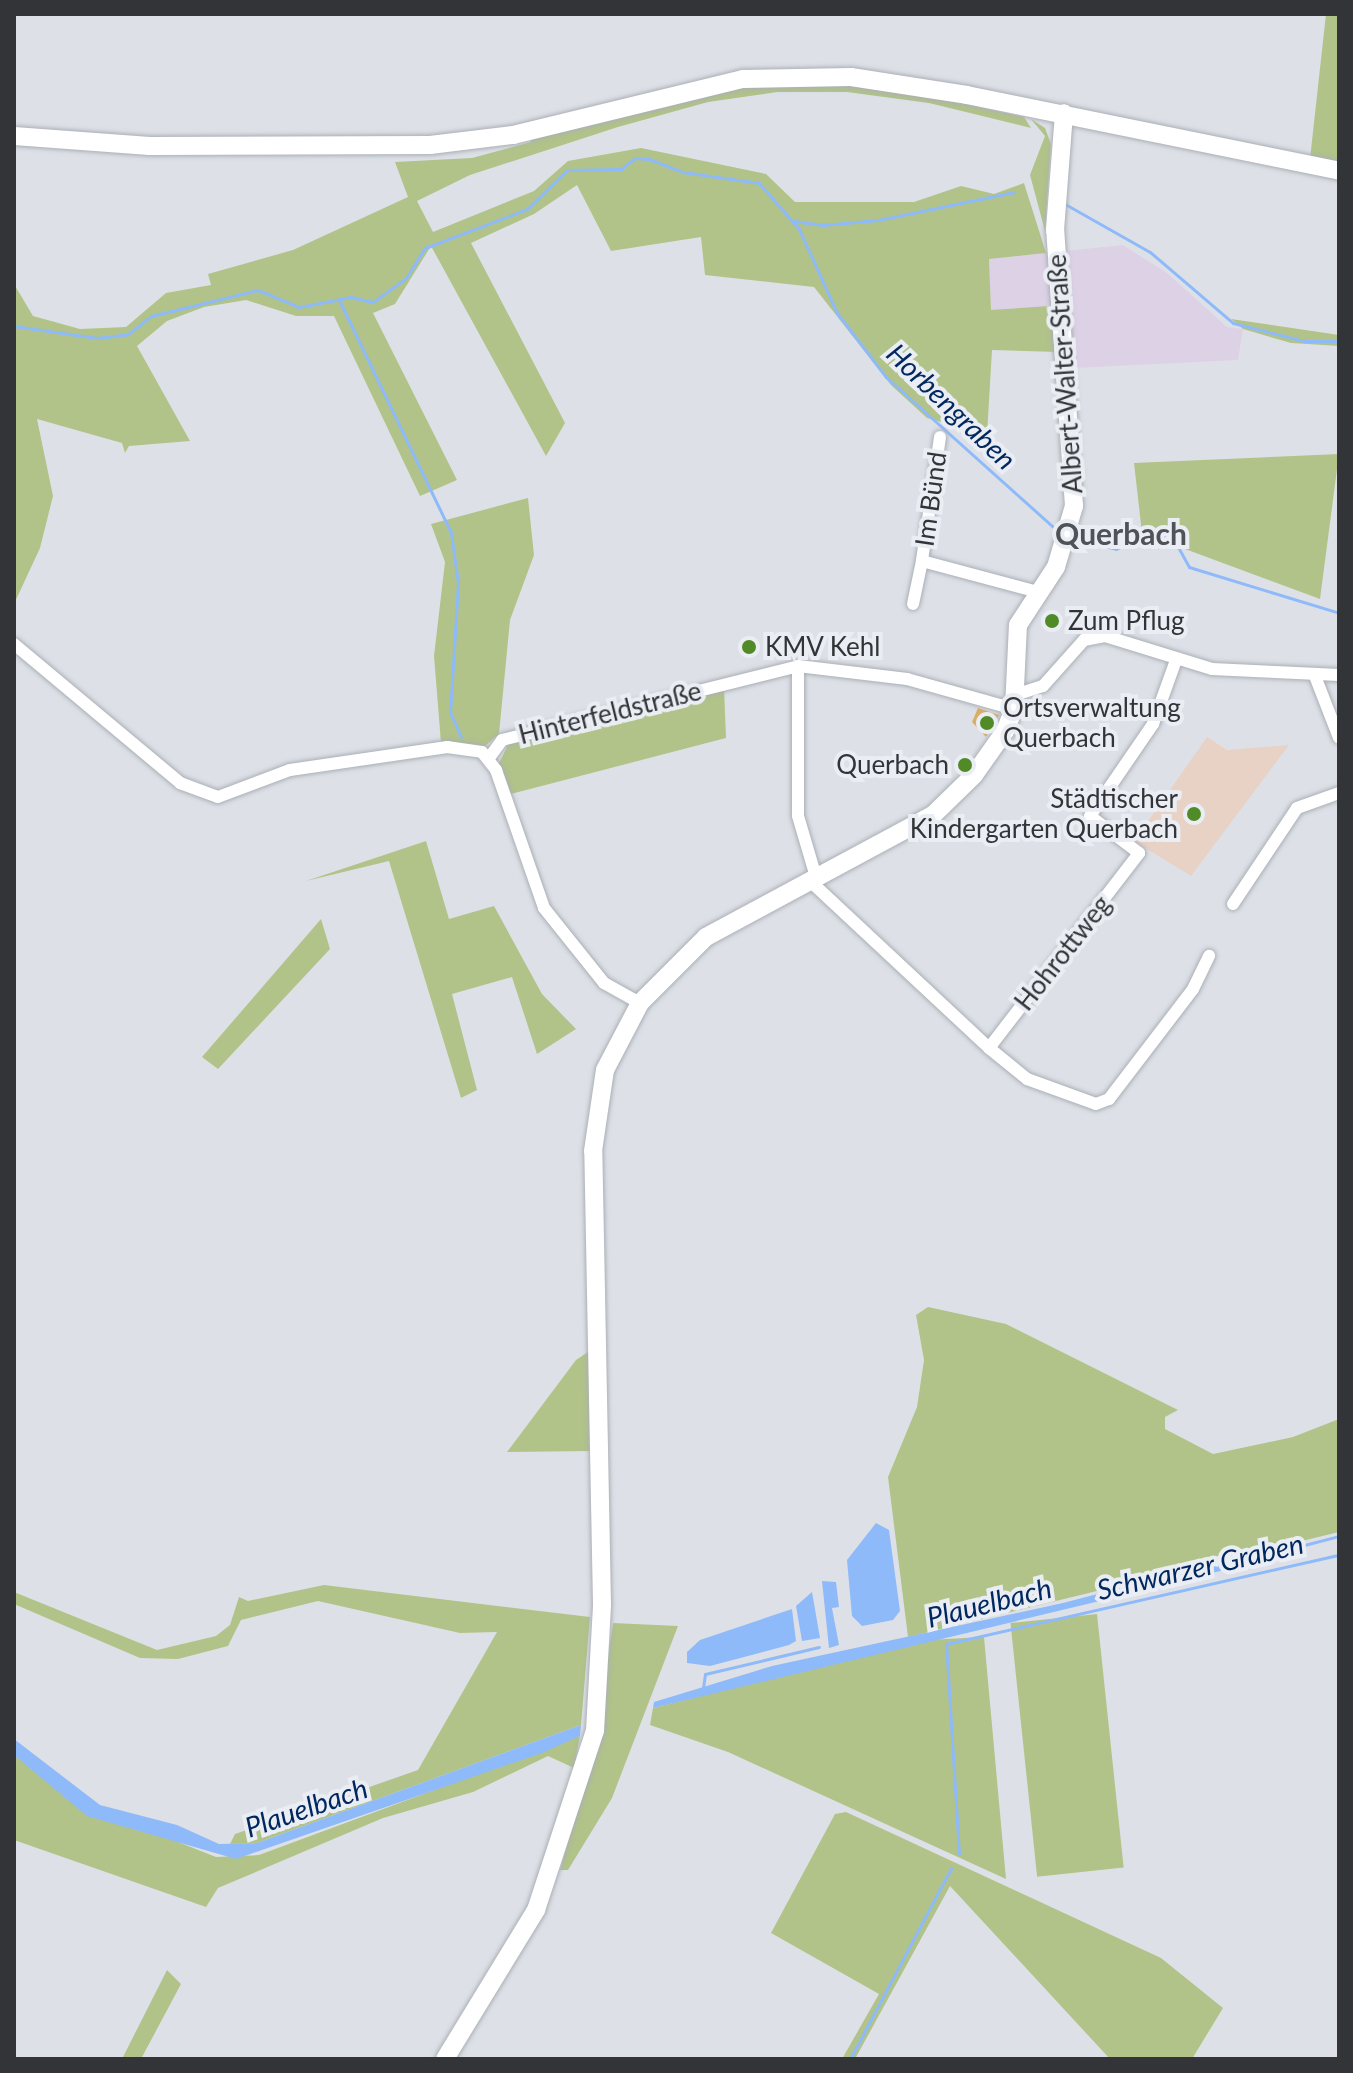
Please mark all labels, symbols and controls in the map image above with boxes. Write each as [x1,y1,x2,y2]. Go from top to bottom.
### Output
street label: Albert-Walter-Straße [1041,253,1089,495]
water label: Horbengraben [881,336,1023,476]
street label: Im Bünd [909,450,953,548]
district label: Querbach [1055,515,1187,551]
place label: Zum Pflug [1068,605,1185,637]
marker: Zum Pflug [1043,612,1061,630]
place label: KMV Kehl [765,631,881,663]
marker: KMV Kehl [740,638,758,656]
street label: Hinterfeldstraße [515,675,705,751]
place label: Ortsverwaltung Querbach [1003,692,1181,754]
marker: Ortsverwaltung Querbach [978,714,996,732]
place label: Querbach [836,749,949,781]
marker: Querbach [956,756,974,774]
place label: Städtischer Kindergarten Querbach [910,783,1178,844]
marker: Städtischer Kindergarten Querbach [1185,805,1203,823]
street label: Hohrottweg [1008,889,1118,1017]
water label: Schwarzer Graben [1093,1526,1307,1606]
water label: Plauelbach [923,1570,1055,1634]
water label: Plauelbach [240,1770,372,1844]

